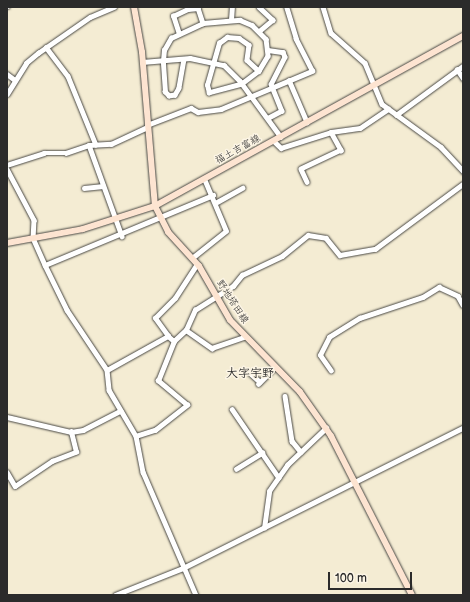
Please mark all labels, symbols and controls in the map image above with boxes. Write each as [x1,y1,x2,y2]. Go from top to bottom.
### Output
street label: 福土吉富線 [213,133,263,167]
street label: 野地塔田線 [213,278,251,326]
district label: 大字宇野 [226,367,274,381]
scale bar [330,564,414,590]
text: 100 m [335,571,367,586]

